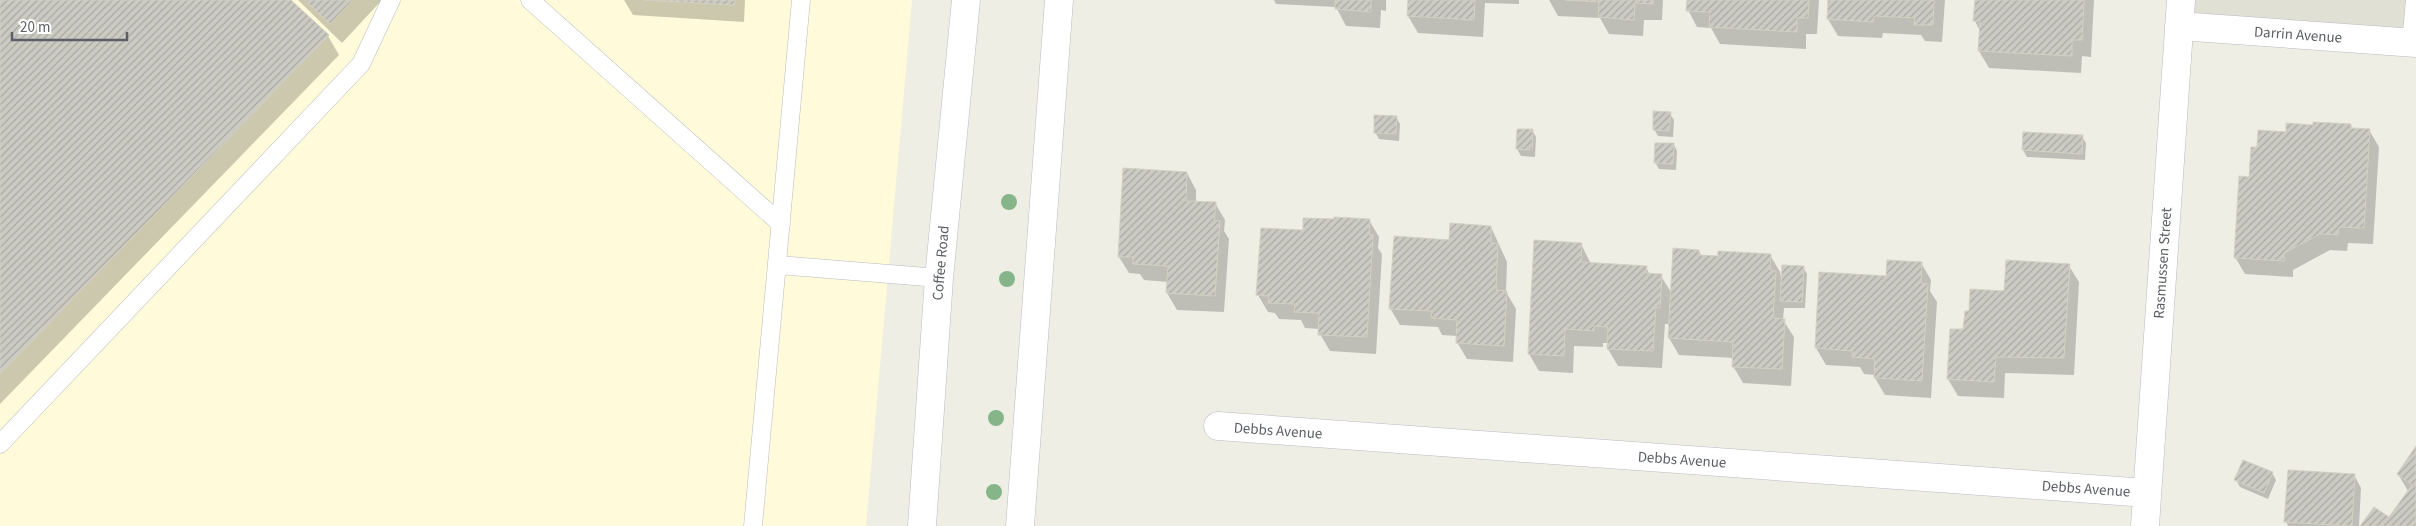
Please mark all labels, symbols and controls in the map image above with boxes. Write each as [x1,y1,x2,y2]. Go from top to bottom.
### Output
scale bar [12,10,128,42]
text: 20 m [20,17,50,38]
street label: Darrin Avenue [2253,21,2343,49]
street label: Rasmussen Street [2149,207,2177,319]
street label: Coffee Road [927,225,955,301]
street label: Debbs Avenue [1233,417,1323,445]
street label: Debbs Avenue [1637,446,1727,474]
street label: Debbs Avenue [2041,475,2131,503]

